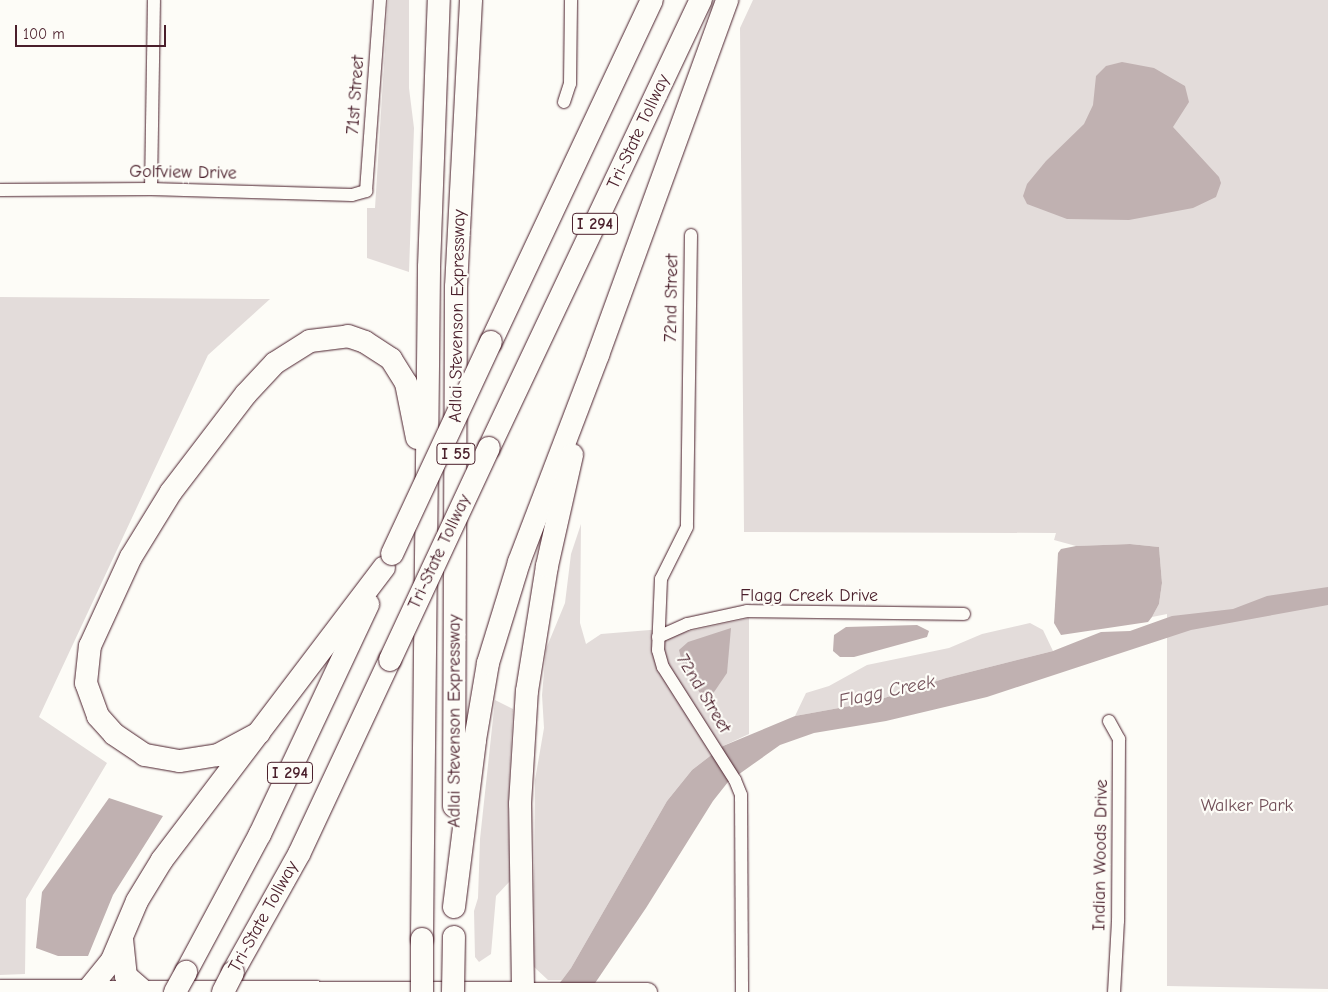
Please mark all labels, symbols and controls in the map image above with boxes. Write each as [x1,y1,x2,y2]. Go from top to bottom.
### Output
scale bar [18,15,169,47]
text: 100 m [23,25,65,43]
street label: 71st Street [342,55,370,135]
street label: Tri-State Tollway [603,71,675,193]
street label: Golfview Drive [129,161,237,185]
street label: Adlai Stevenson Expressway [445,209,471,423]
road number: I 294 [571,210,619,238]
street label: 72nd Street [660,254,684,342]
road number: I 55 [436,440,476,468]
street label: Tri-State Tollway [404,491,476,613]
street label: Flagg Creek Drive [740,585,878,607]
street label: Adlai Stevenson Expressway [444,614,466,828]
street label: 72nd Street [671,651,735,737]
water label: Flagg Creek [837,671,937,713]
road number: I 294 [266,760,314,786]
street label: Indian Woods Drive [1089,779,1113,931]
park label: Walker Park [1201,795,1293,817]
street label: Tri-State Tollway [224,857,304,977]

